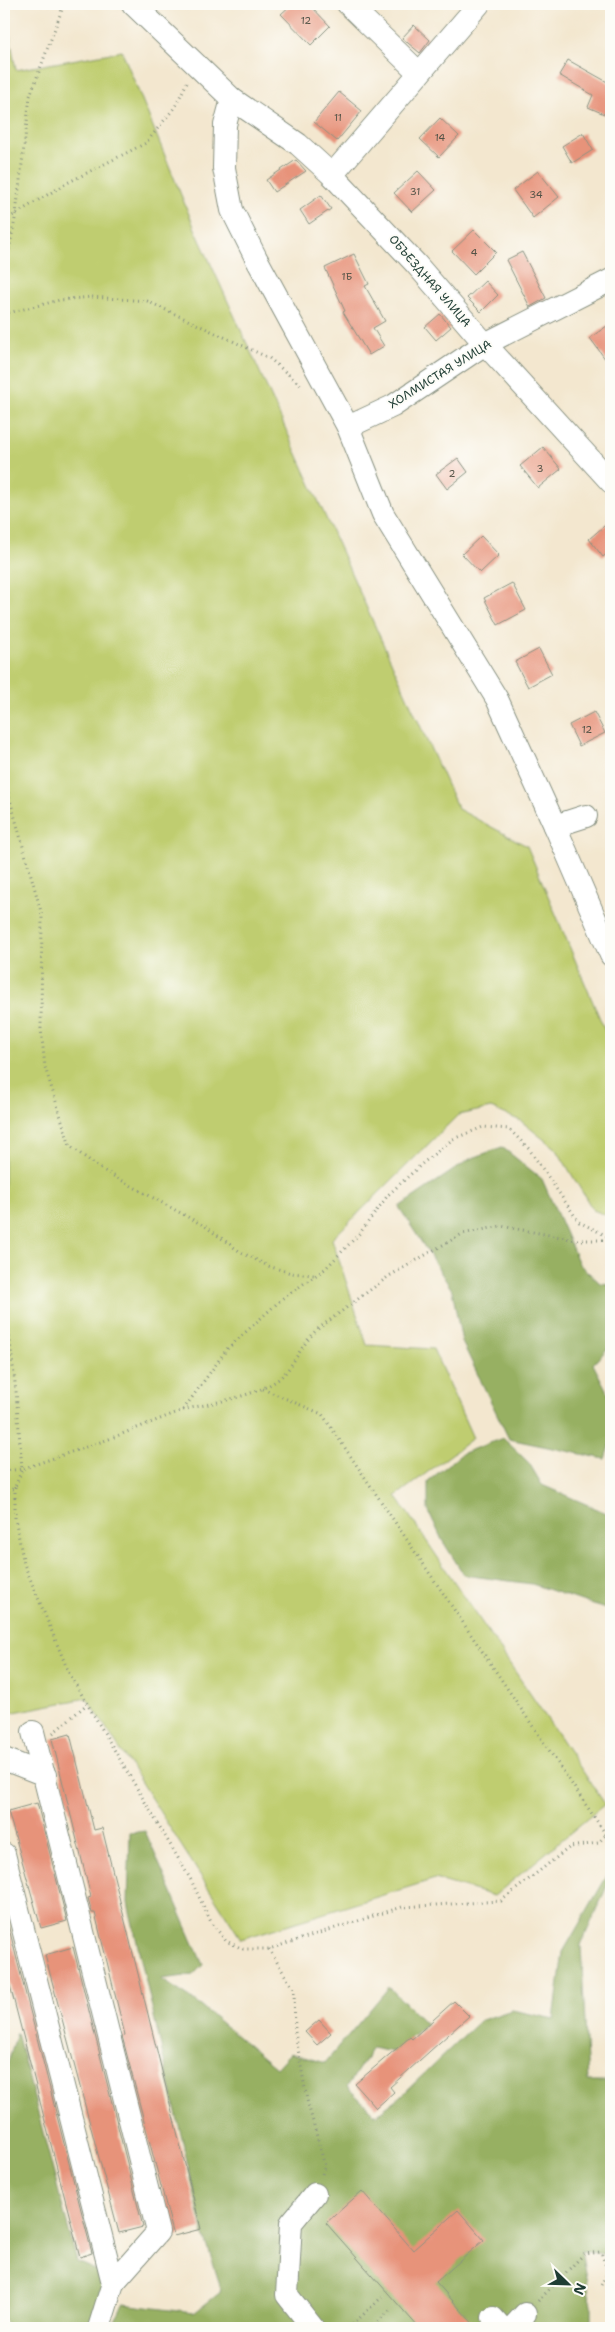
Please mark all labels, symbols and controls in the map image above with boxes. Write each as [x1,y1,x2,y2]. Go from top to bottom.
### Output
house number: 12 [301,14,311,27]
house number: 11 [334,111,342,124]
house number: 14 [435,131,445,144]
house number: 31 [410,185,420,198]
house number: 34 [529,188,543,201]
street label: ОБЪЕЗДНАЯ УЛИЦА [385,231,475,331]
house number: 4 [471,246,478,259]
house number: 1Б [342,270,352,283]
street label: ХОЛМИСТАЯ УЛИЦА [386,336,495,412]
house number: 3 [537,462,544,475]
house number: 2 [449,467,456,480]
house number: 12 [582,723,592,736]
north arrow [542,2260,592,2310]
text: N [570,2280,590,2298]

